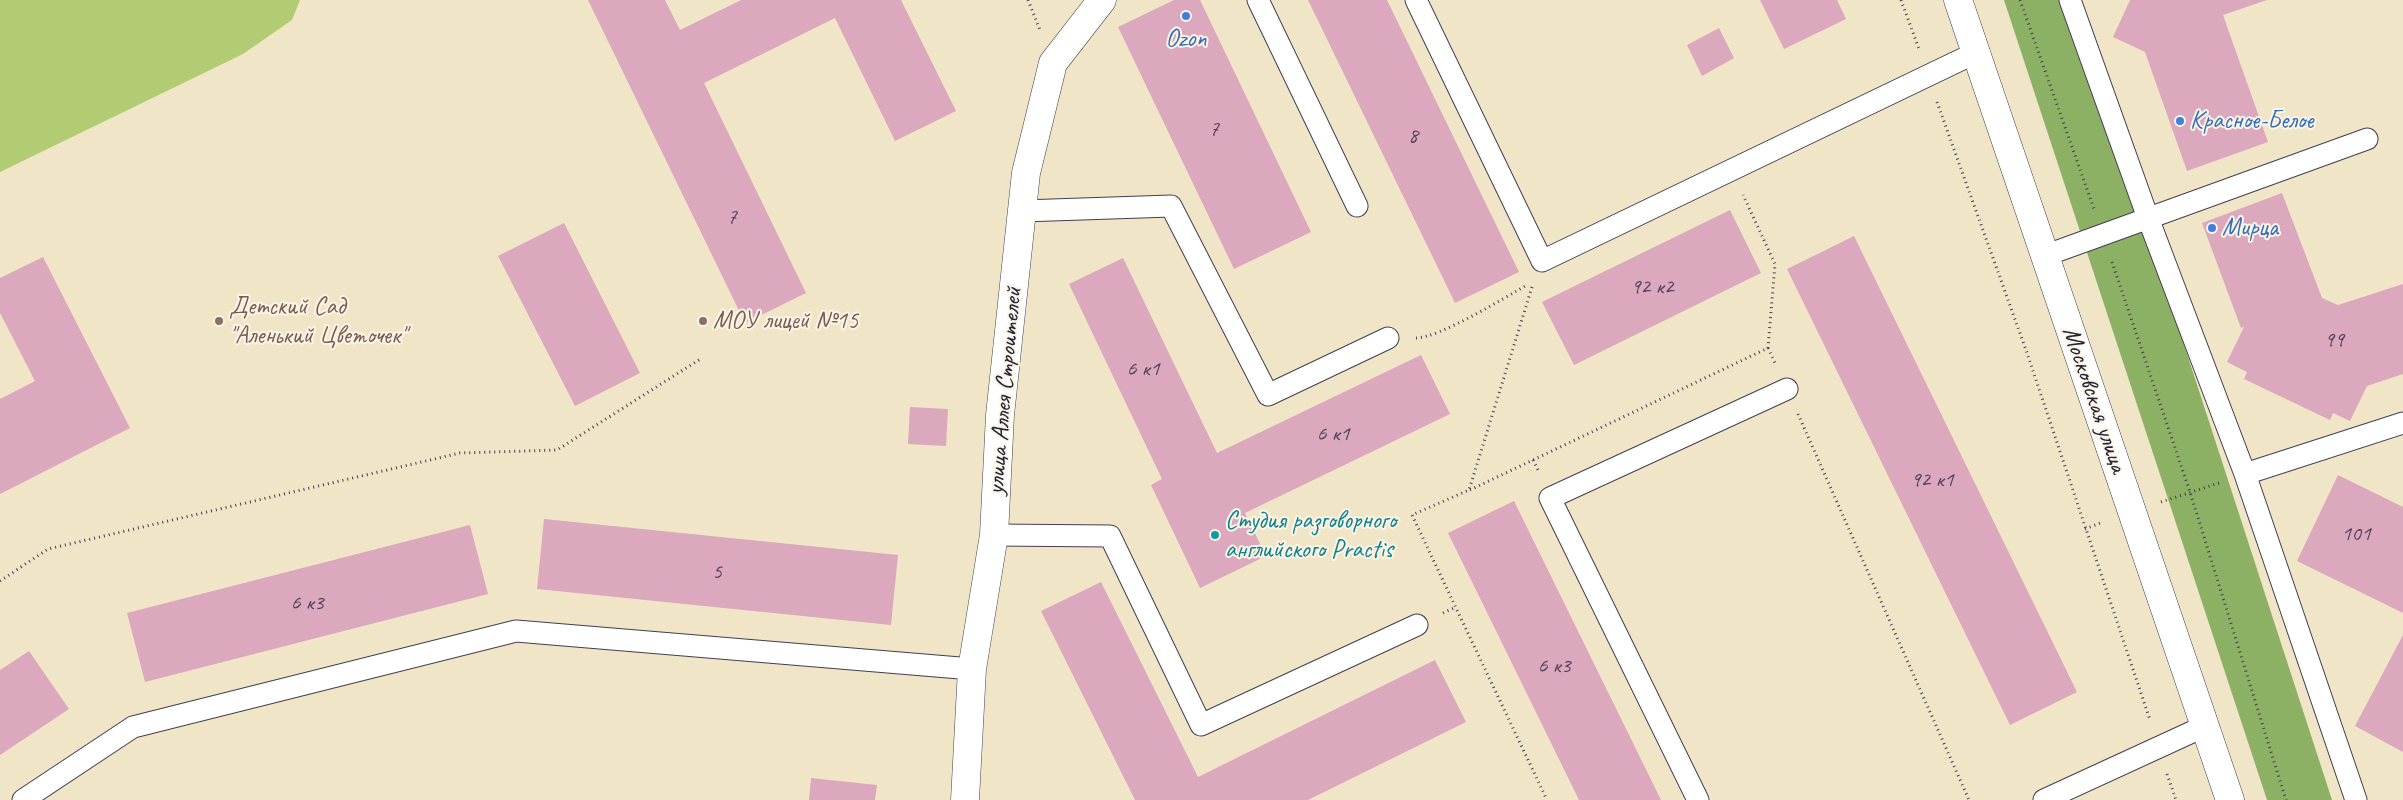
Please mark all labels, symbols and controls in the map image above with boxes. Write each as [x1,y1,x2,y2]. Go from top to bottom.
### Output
marker: Ozon [1180,10,1192,22]
place label: Ozon [1165,24,1207,54]
place label: Красное-Белое [2190,106,2313,136]
marker: Красное-Белое [2174,115,2186,127]
house number: 7 [1209,116,1219,142]
house number: 8 [1408,123,1418,149]
house number: 7 [727,204,737,230]
place label: Мирца [2222,213,2278,243]
marker: Мирца [2206,222,2218,234]
house number: 92 к2 [1630,274,1674,300]
street label: улица Аллея Строителей [981,286,1029,496]
place label: Детский Сад "Аленький Цветочек" [229,292,406,351]
place label: МОУ лицей №15 [713,306,858,336]
marker: Детский Сад "Аленький Цветочек" [213,315,225,327]
marker: МОУ лицей №15 [697,315,709,327]
street label: Московская улица [2055,323,2133,477]
house number: 99 [2324,327,2344,353]
house number: 6 к1 [1126,356,1160,382]
house number: 6 к1 [1316,421,1350,447]
house number: 92 к1 [1910,467,1954,493]
place label: Студия разговорного английского Practis [1225,506,1396,565]
house number: 101 [2341,521,2371,547]
marker: Студия разговорного английского Practis [1209,529,1221,541]
house number: 5 [712,559,722,585]
house number: 6 к3 [290,590,324,616]
house number: 6 к3 [1537,653,1571,679]

